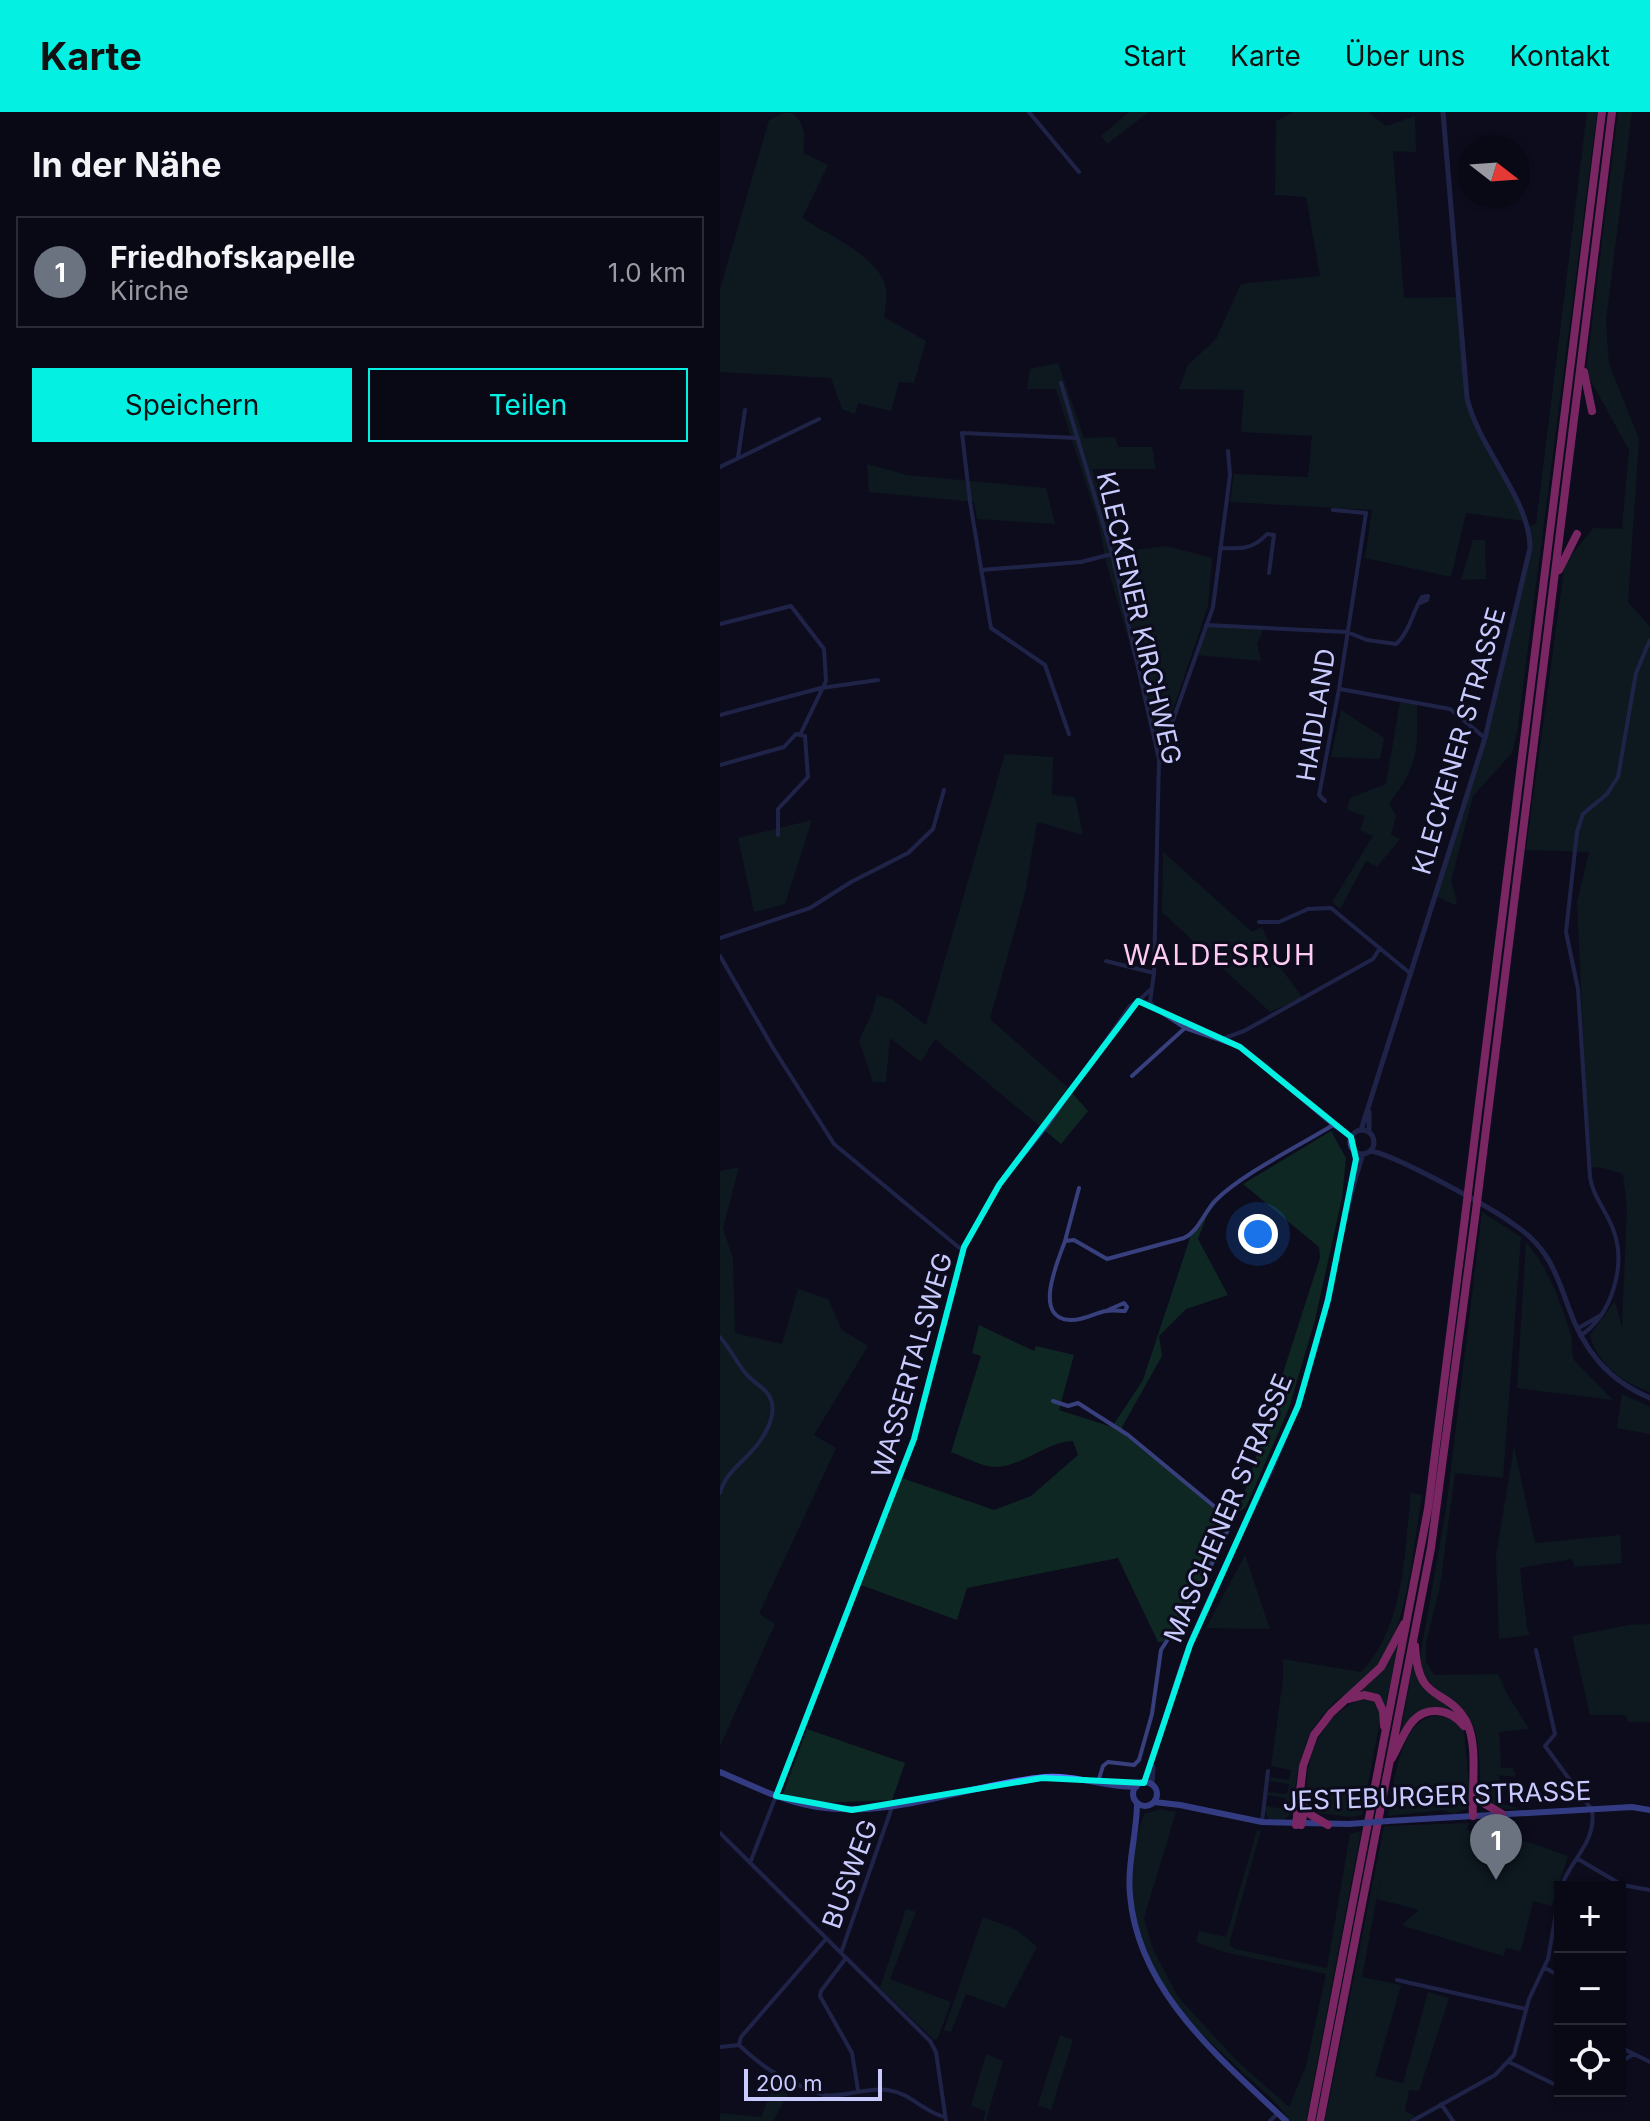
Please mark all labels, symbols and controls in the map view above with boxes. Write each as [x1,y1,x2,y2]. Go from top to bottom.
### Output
text: Karte [40,33,142,79]
text: Start [1123,39,1186,73]
text: Karte [1230,39,1301,73]
text: Über uns [1345,39,1465,73]
text: Kontakt [1509,39,1610,73]
north arrow [1458,136,1530,208]
text: In der Nähe [32,144,221,185]
text: Friedhofskapelle [110,239,355,275]
text: 1 [54,257,66,288]
text: 1.0 km [608,257,686,288]
text: Kirche [110,275,189,306]
button: Speichern [32,368,352,442]
button: Teilen [368,368,688,442]
street label: KLECKENER KIRCHWEG [1091,469,1188,767]
street label: KLECKENER STRASSE [1406,604,1511,878]
street label: HAIDLAND [1290,646,1341,784]
district label: WALDESRUH [1123,938,1317,972]
your location [1238,1214,1278,1254]
street label: WASSERTALSWEG [865,1249,958,1481]
street label: MASCHENER STRASSE [1157,1369,1298,1647]
street label: JESTEBURGER STRASSE [1282,1775,1592,1816]
pin: 1 [1470,1814,1522,1880]
street label: BUSWEG [816,1815,884,1933]
map controls [1554,1881,1626,2097]
button: + [1554,1881,1626,1953]
button: − [1554,1953,1626,2025]
button: locate [1554,2025,1626,2097]
scale bar [744,2065,882,2101]
text: 200 m [756,2070,823,2096]

